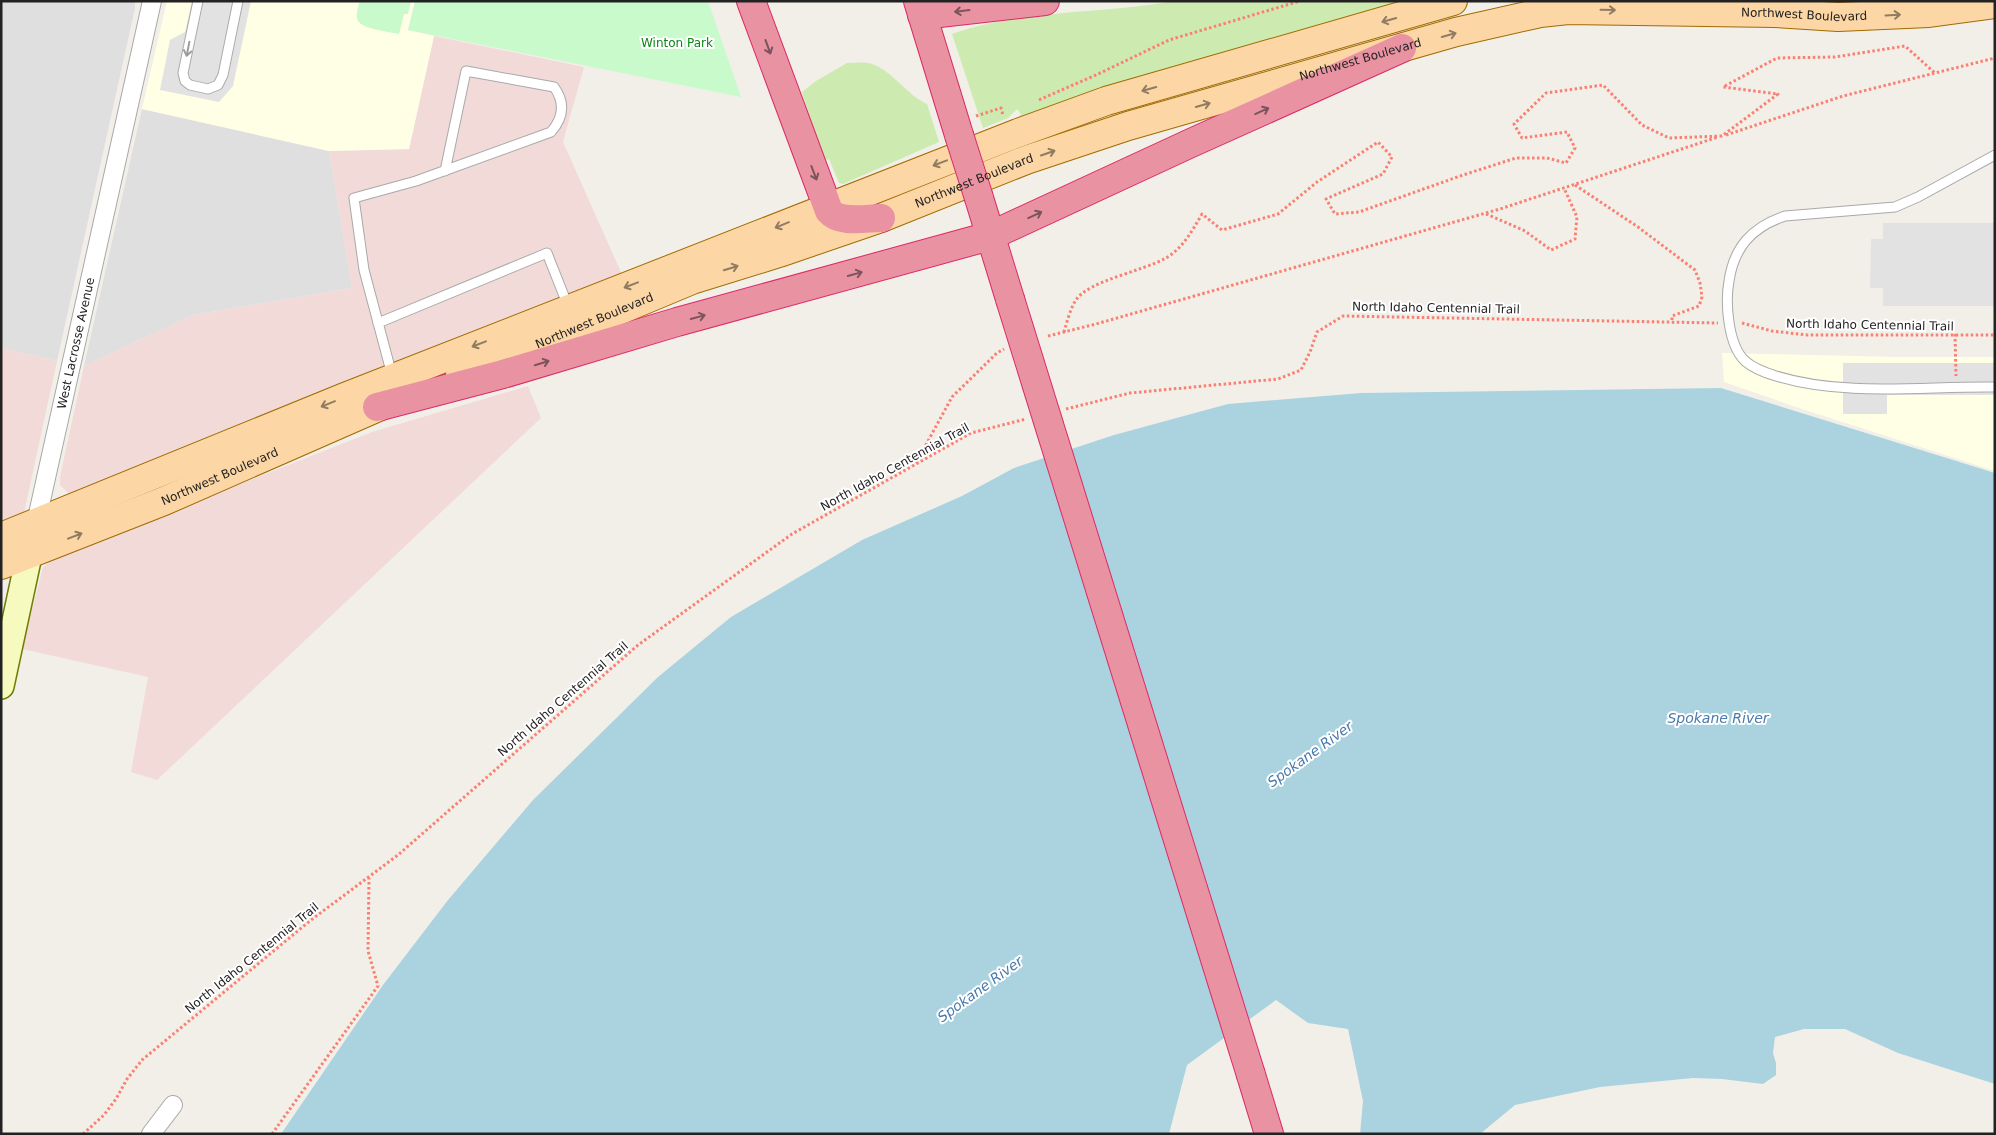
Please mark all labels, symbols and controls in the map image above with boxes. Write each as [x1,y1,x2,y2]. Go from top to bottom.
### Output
one-way arrow [1600,5,1616,15]
one-way arrow [954,6,970,16]
street label: Northwest Boulevard [1741,6,1868,24]
one-way arrow [1885,11,1901,20]
one-way arrow [1382,15,1398,25]
one-way arrow [1440,29,1456,39]
street label: Northwest Boulevard [1298,35,1423,84]
park label: Winton Park [641,36,713,50]
one-way arrow [764,39,773,54]
one-way arrow [183,41,192,57]
one-way arrow [1141,84,1157,94]
one-way arrow [1194,99,1210,109]
one-way arrow [1254,106,1269,115]
one-way arrow [1039,148,1055,157]
street label: Northwest Boulevard [913,151,1035,211]
one-way arrow [933,159,948,168]
one-way arrow [810,165,820,180]
one-way arrow [1027,210,1042,220]
one-way arrow [775,221,790,231]
one-way arrow [723,262,739,272]
one-way arrow [846,269,862,278]
street label: West Lacrosse Avenue [55,276,97,411]
one-way arrow [623,281,639,290]
street label: Northwest Boulevard [533,290,655,351]
street label: North Idaho Centennial Trail [1352,300,1520,316]
one-way arrow [689,311,705,321]
street label: North Idaho Centennial Trail [1786,317,1954,333]
one-way arrow [472,340,487,349]
one-way arrow [534,358,549,367]
one-way arrow [321,399,336,409]
street label: North Idaho Centennial Trail [818,420,972,514]
street label: Northwest Boulevard [159,445,280,508]
one-way arrow [67,531,82,540]
street label: North Idaho Centennial Trail [495,639,631,759]
water label: Spokane River [1667,710,1770,726]
water label: Spokane River [1264,717,1357,790]
street label: North Idaho Centennial Trail [182,900,322,1016]
water label: Spokane River [934,952,1027,1025]

